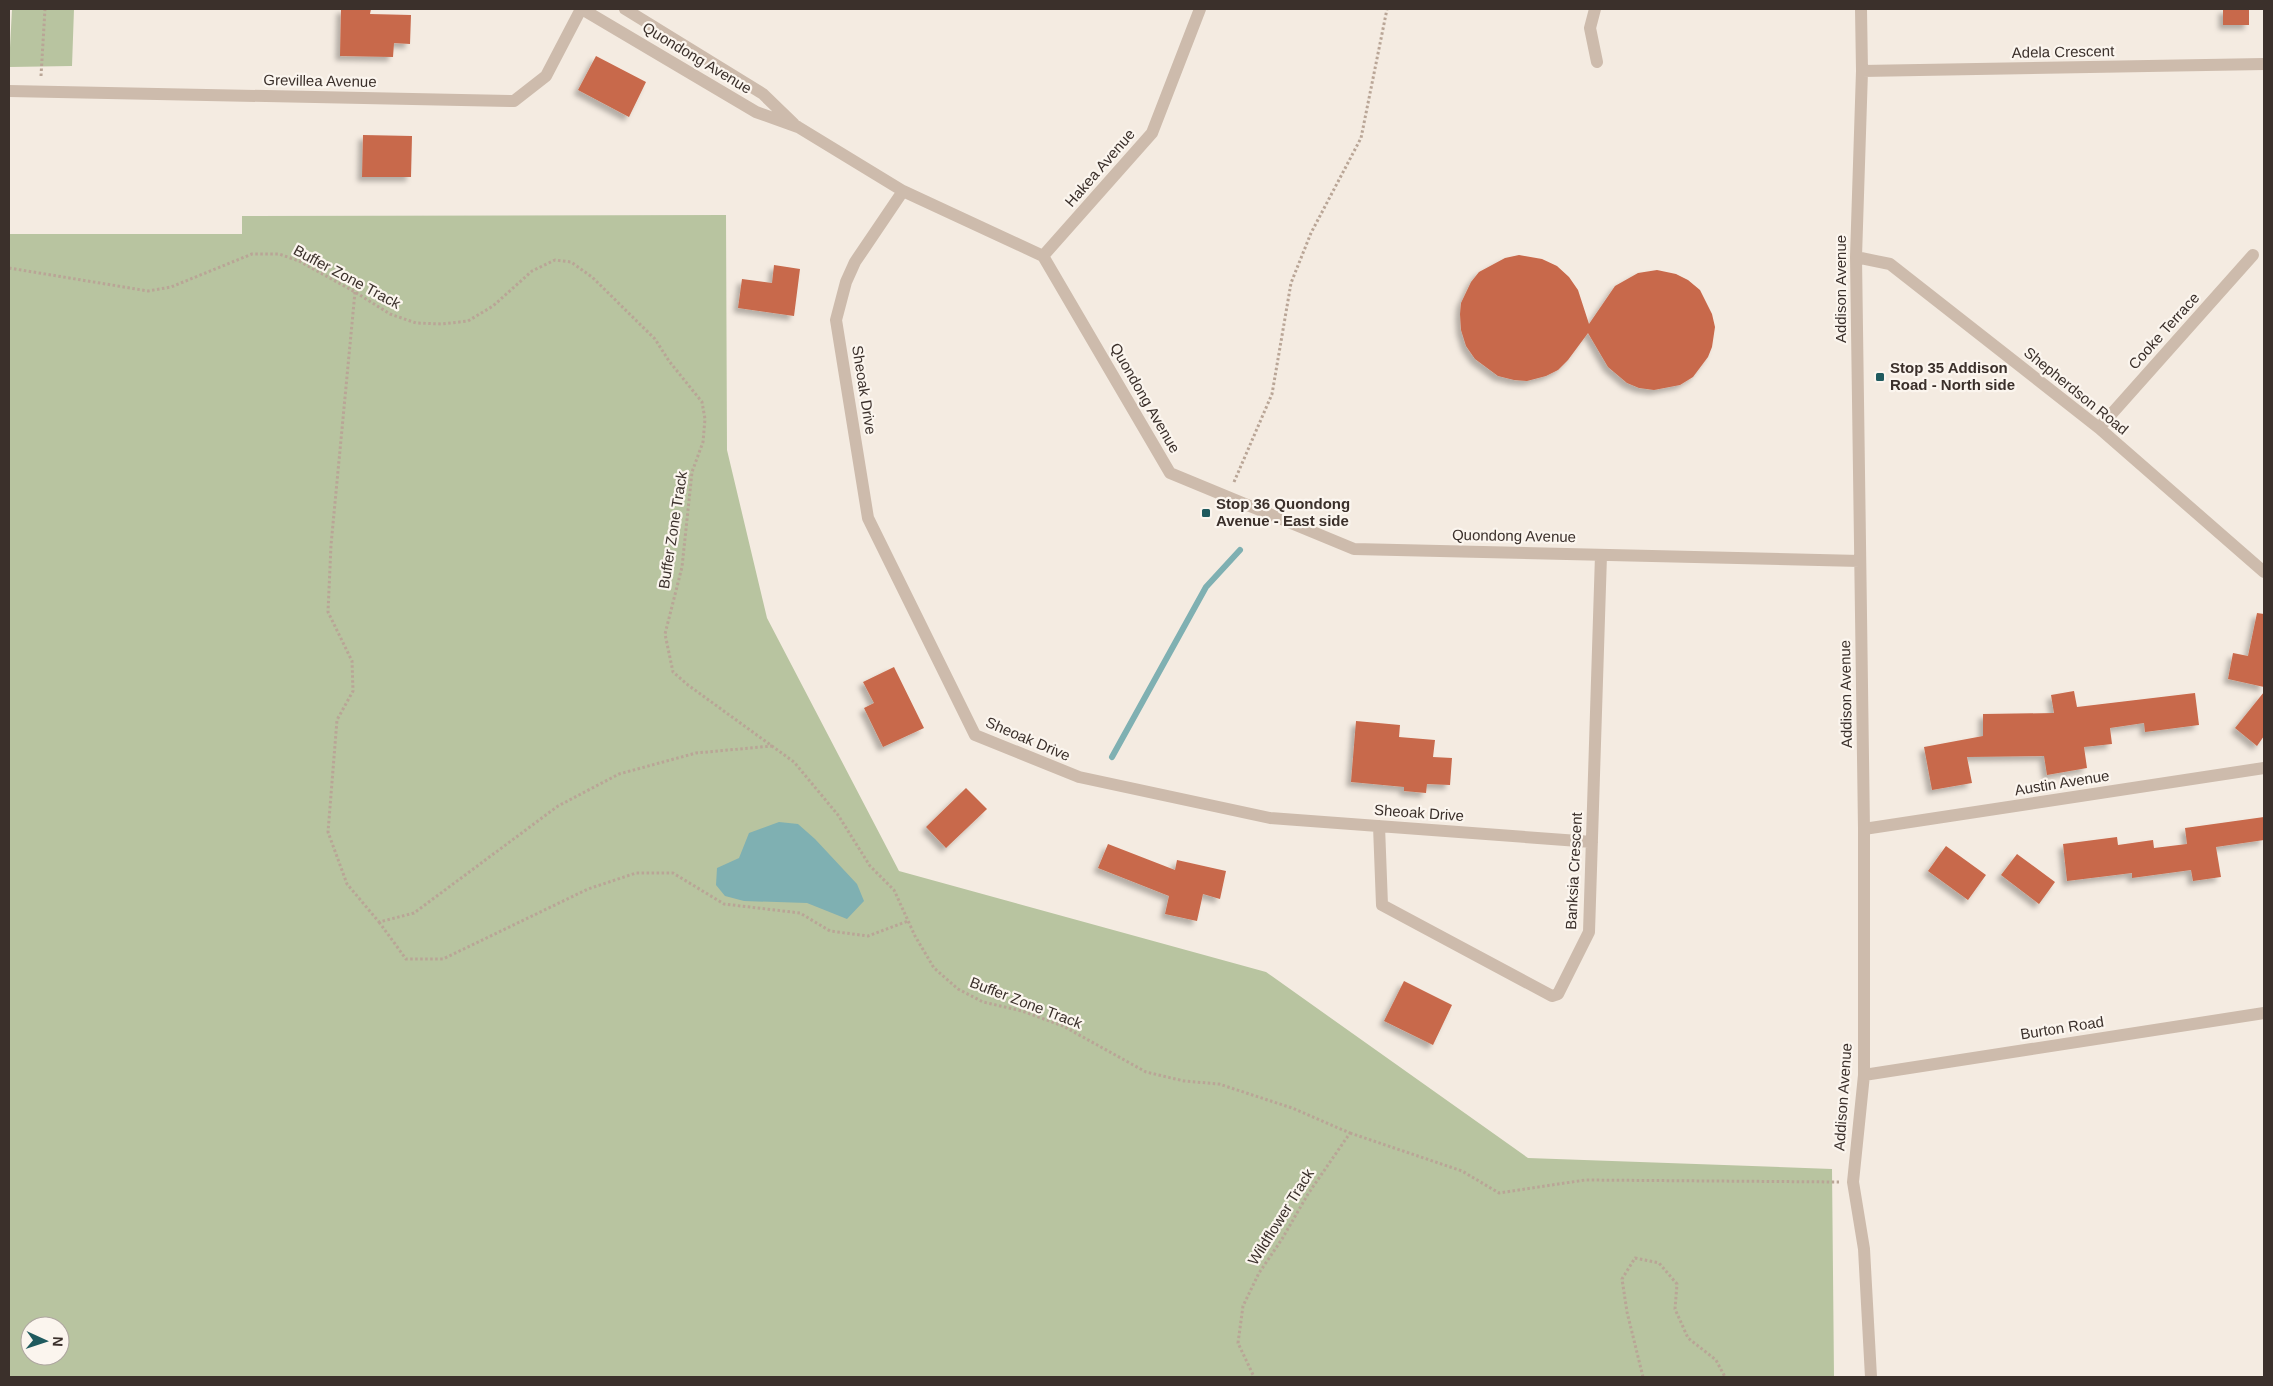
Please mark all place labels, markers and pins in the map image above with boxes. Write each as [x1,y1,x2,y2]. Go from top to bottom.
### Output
place label: Stop 35 Addison Road - North side [1890,359,2015,393]
marker: Stop 35 Addison Road - North side [1874,371,1886,383]
place label: Stop 36 Quondong Avenue - East side [1216,495,1350,529]
marker: Stop 36 Quondong Avenue - East side [1200,507,1212,519]

